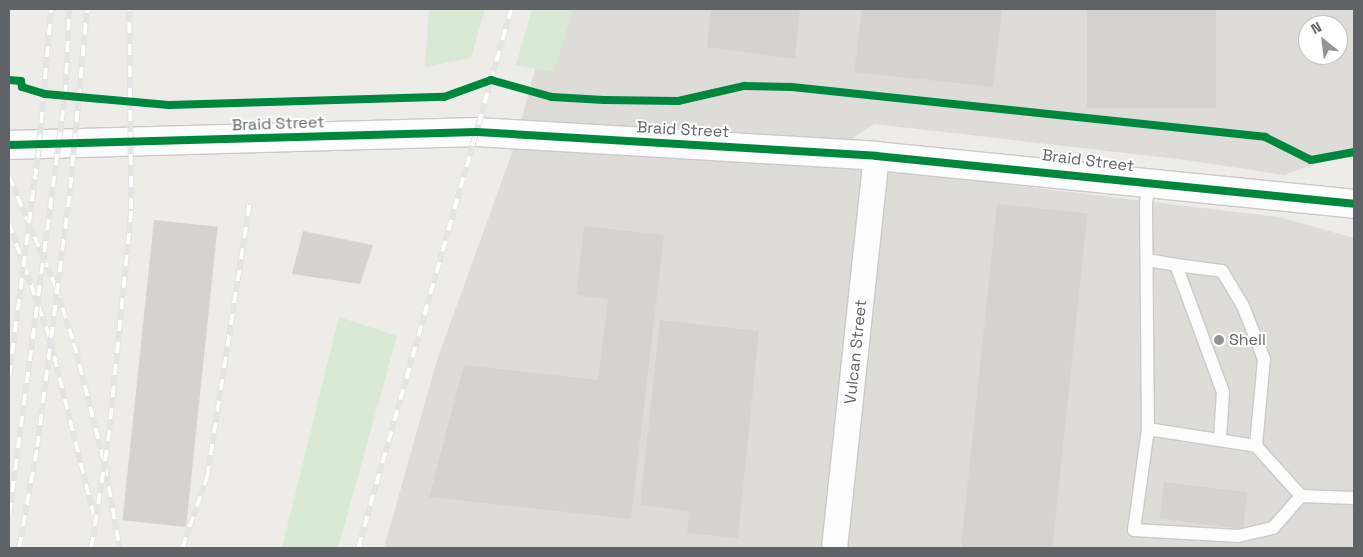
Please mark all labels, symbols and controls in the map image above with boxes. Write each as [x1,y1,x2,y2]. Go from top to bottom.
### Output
north arrow [1298,15,1348,65]
text: N [1308,18,1325,38]
street label: Braid Street [231,113,325,135]
street label: Braid Street [636,118,730,142]
street label: Braid Street [1041,146,1135,176]
street label: Vulcan Street [841,299,871,405]
place label: Shell [1229,330,1266,350]
marker: Shell [1213,334,1225,346]

